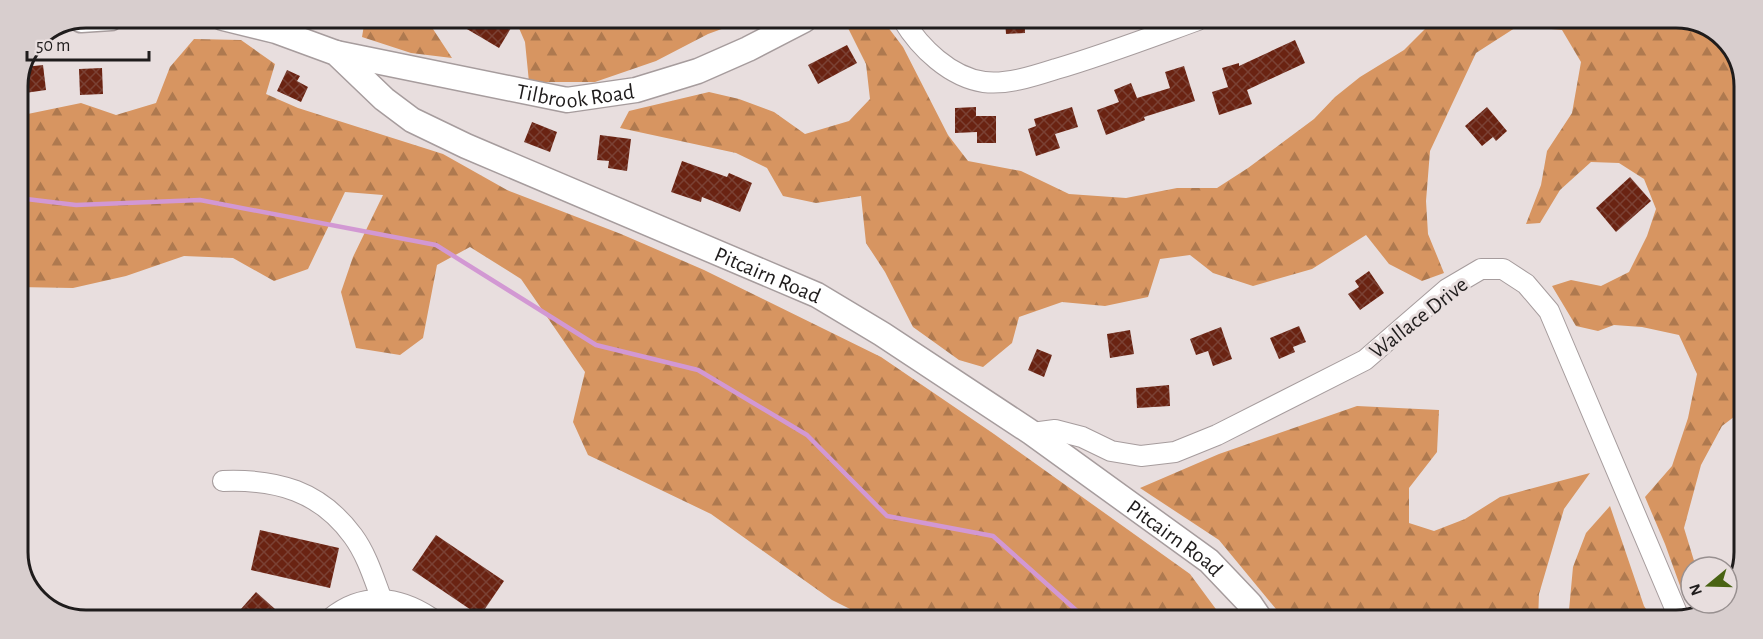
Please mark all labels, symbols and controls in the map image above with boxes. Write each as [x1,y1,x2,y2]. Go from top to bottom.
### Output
scale bar [27,24,148,62]
text: 50 m [36,37,70,55]
street label: Tilbrook Road [514,80,636,112]
street label: Pitcairn Road [711,243,824,307]
street label: Wallace Drive [1365,273,1472,363]
street label: Pitcairn Road [1123,496,1227,580]
north arrow [1679,555,1739,615]
text: N [1686,582,1705,597]

